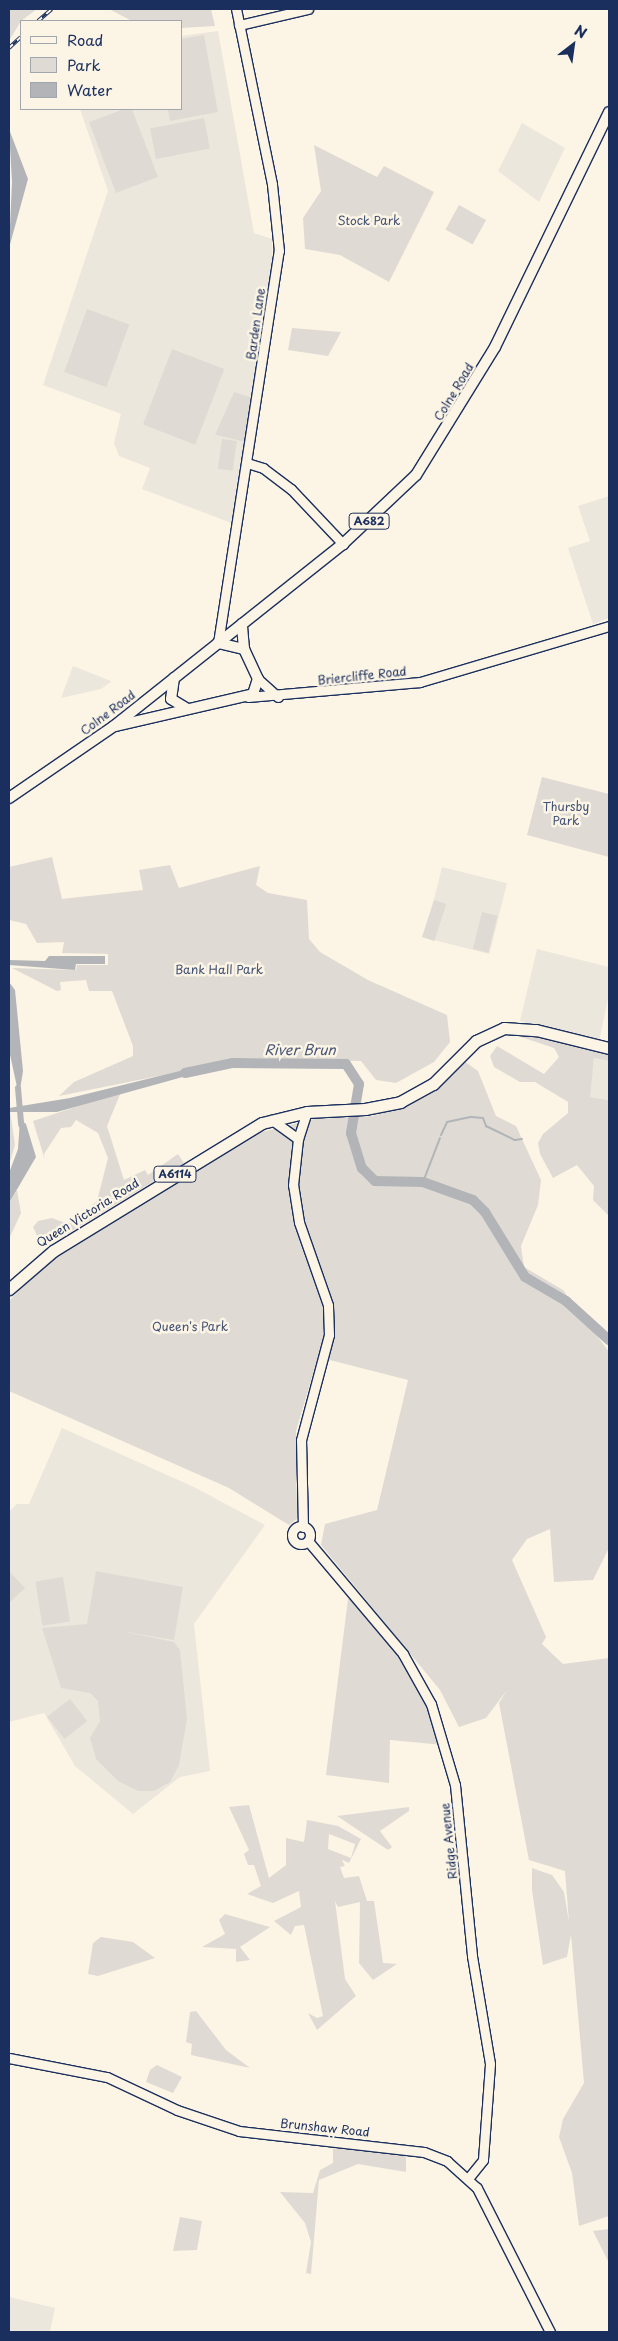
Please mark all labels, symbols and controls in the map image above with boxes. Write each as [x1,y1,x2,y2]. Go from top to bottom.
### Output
legend [20,20,182,110]
north arrow [548,20,598,70]
text: N [571,20,591,43]
text: Road [67,28,103,51]
text: Park [67,53,101,76]
text: Water [67,78,112,101]
park label: Stock Park [338,214,400,228]
street label: Barden Lane [244,287,268,361]
street label: Colne Road [431,360,477,424]
road number: A682 [348,512,390,530]
street label: Briercliffe Road [317,664,407,688]
street label: Colne Road [78,688,138,738]
park label: Thursby Park [543,800,589,828]
park label: Bank Hall Park [175,963,263,977]
water label: River Brun [264,1042,336,1058]
road number: A6114 [152,1166,198,1182]
street label: Queen Victoria Road [33,1175,143,1251]
park label: Queen's Park [152,1320,228,1334]
street label: Ridge Avenue [438,1802,460,1880]
street label: Brunshaw Road [279,2116,371,2140]

